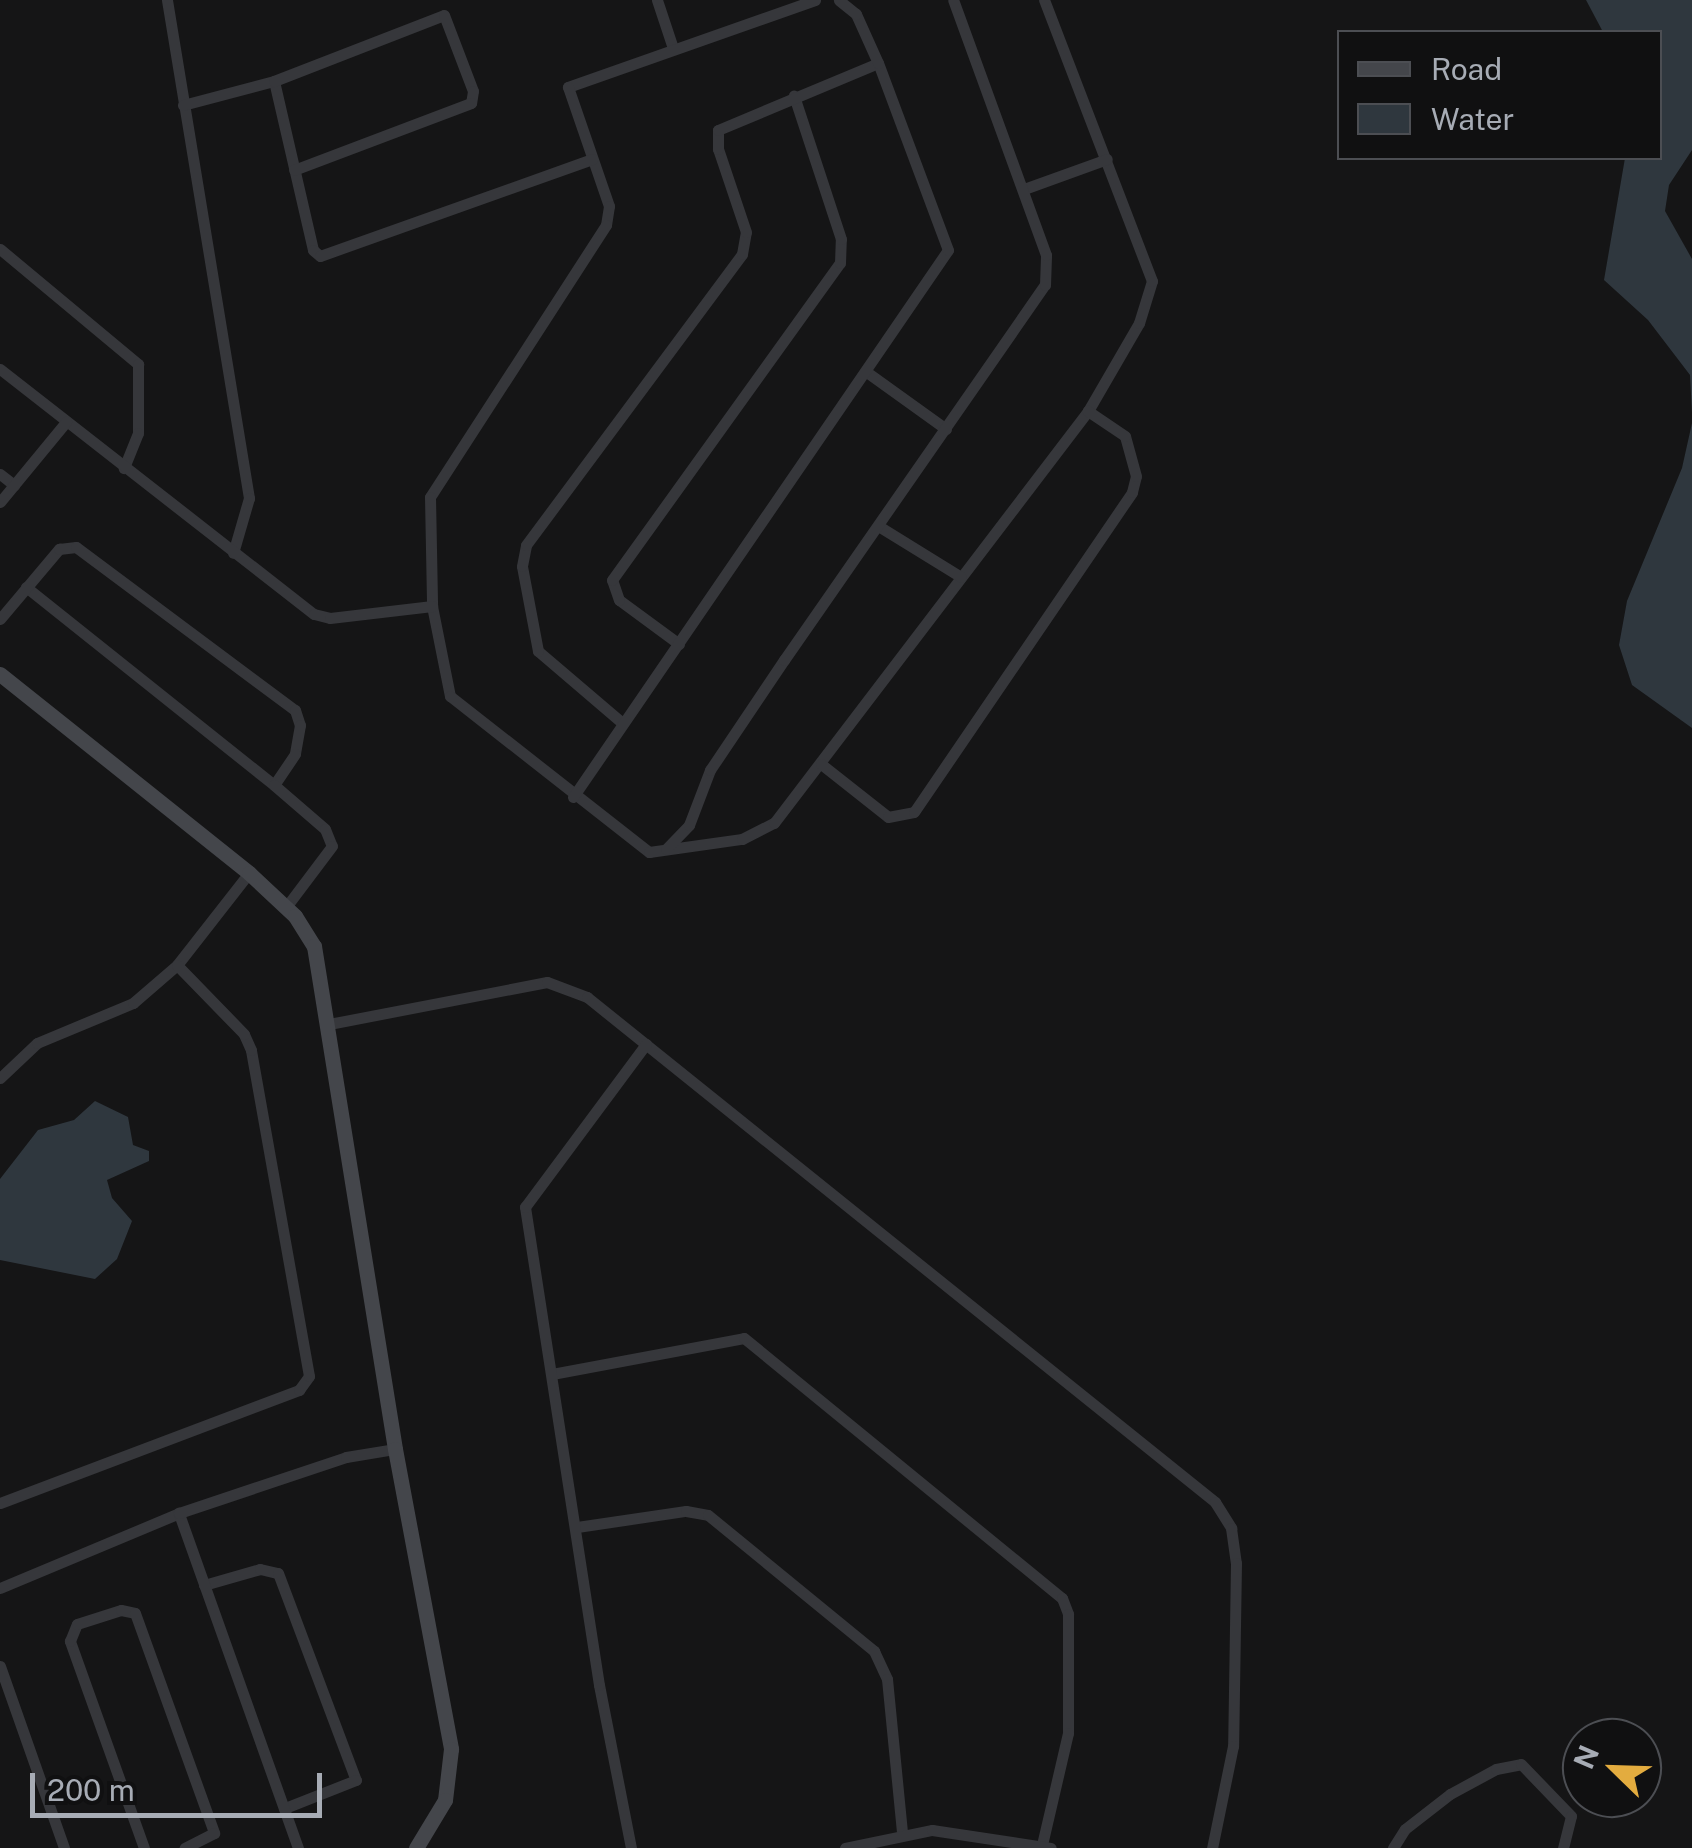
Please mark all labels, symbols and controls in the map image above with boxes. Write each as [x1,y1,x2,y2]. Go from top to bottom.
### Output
legend [1337,30,1662,160]
text: Road [1431,51,1502,87]
text: Water [1431,101,1514,137]
north arrow [1562,1718,1662,1818]
text: N [1566,1740,1605,1773]
scale bar [35,1753,328,1815]
text: 200 m [47,1772,135,1808]

